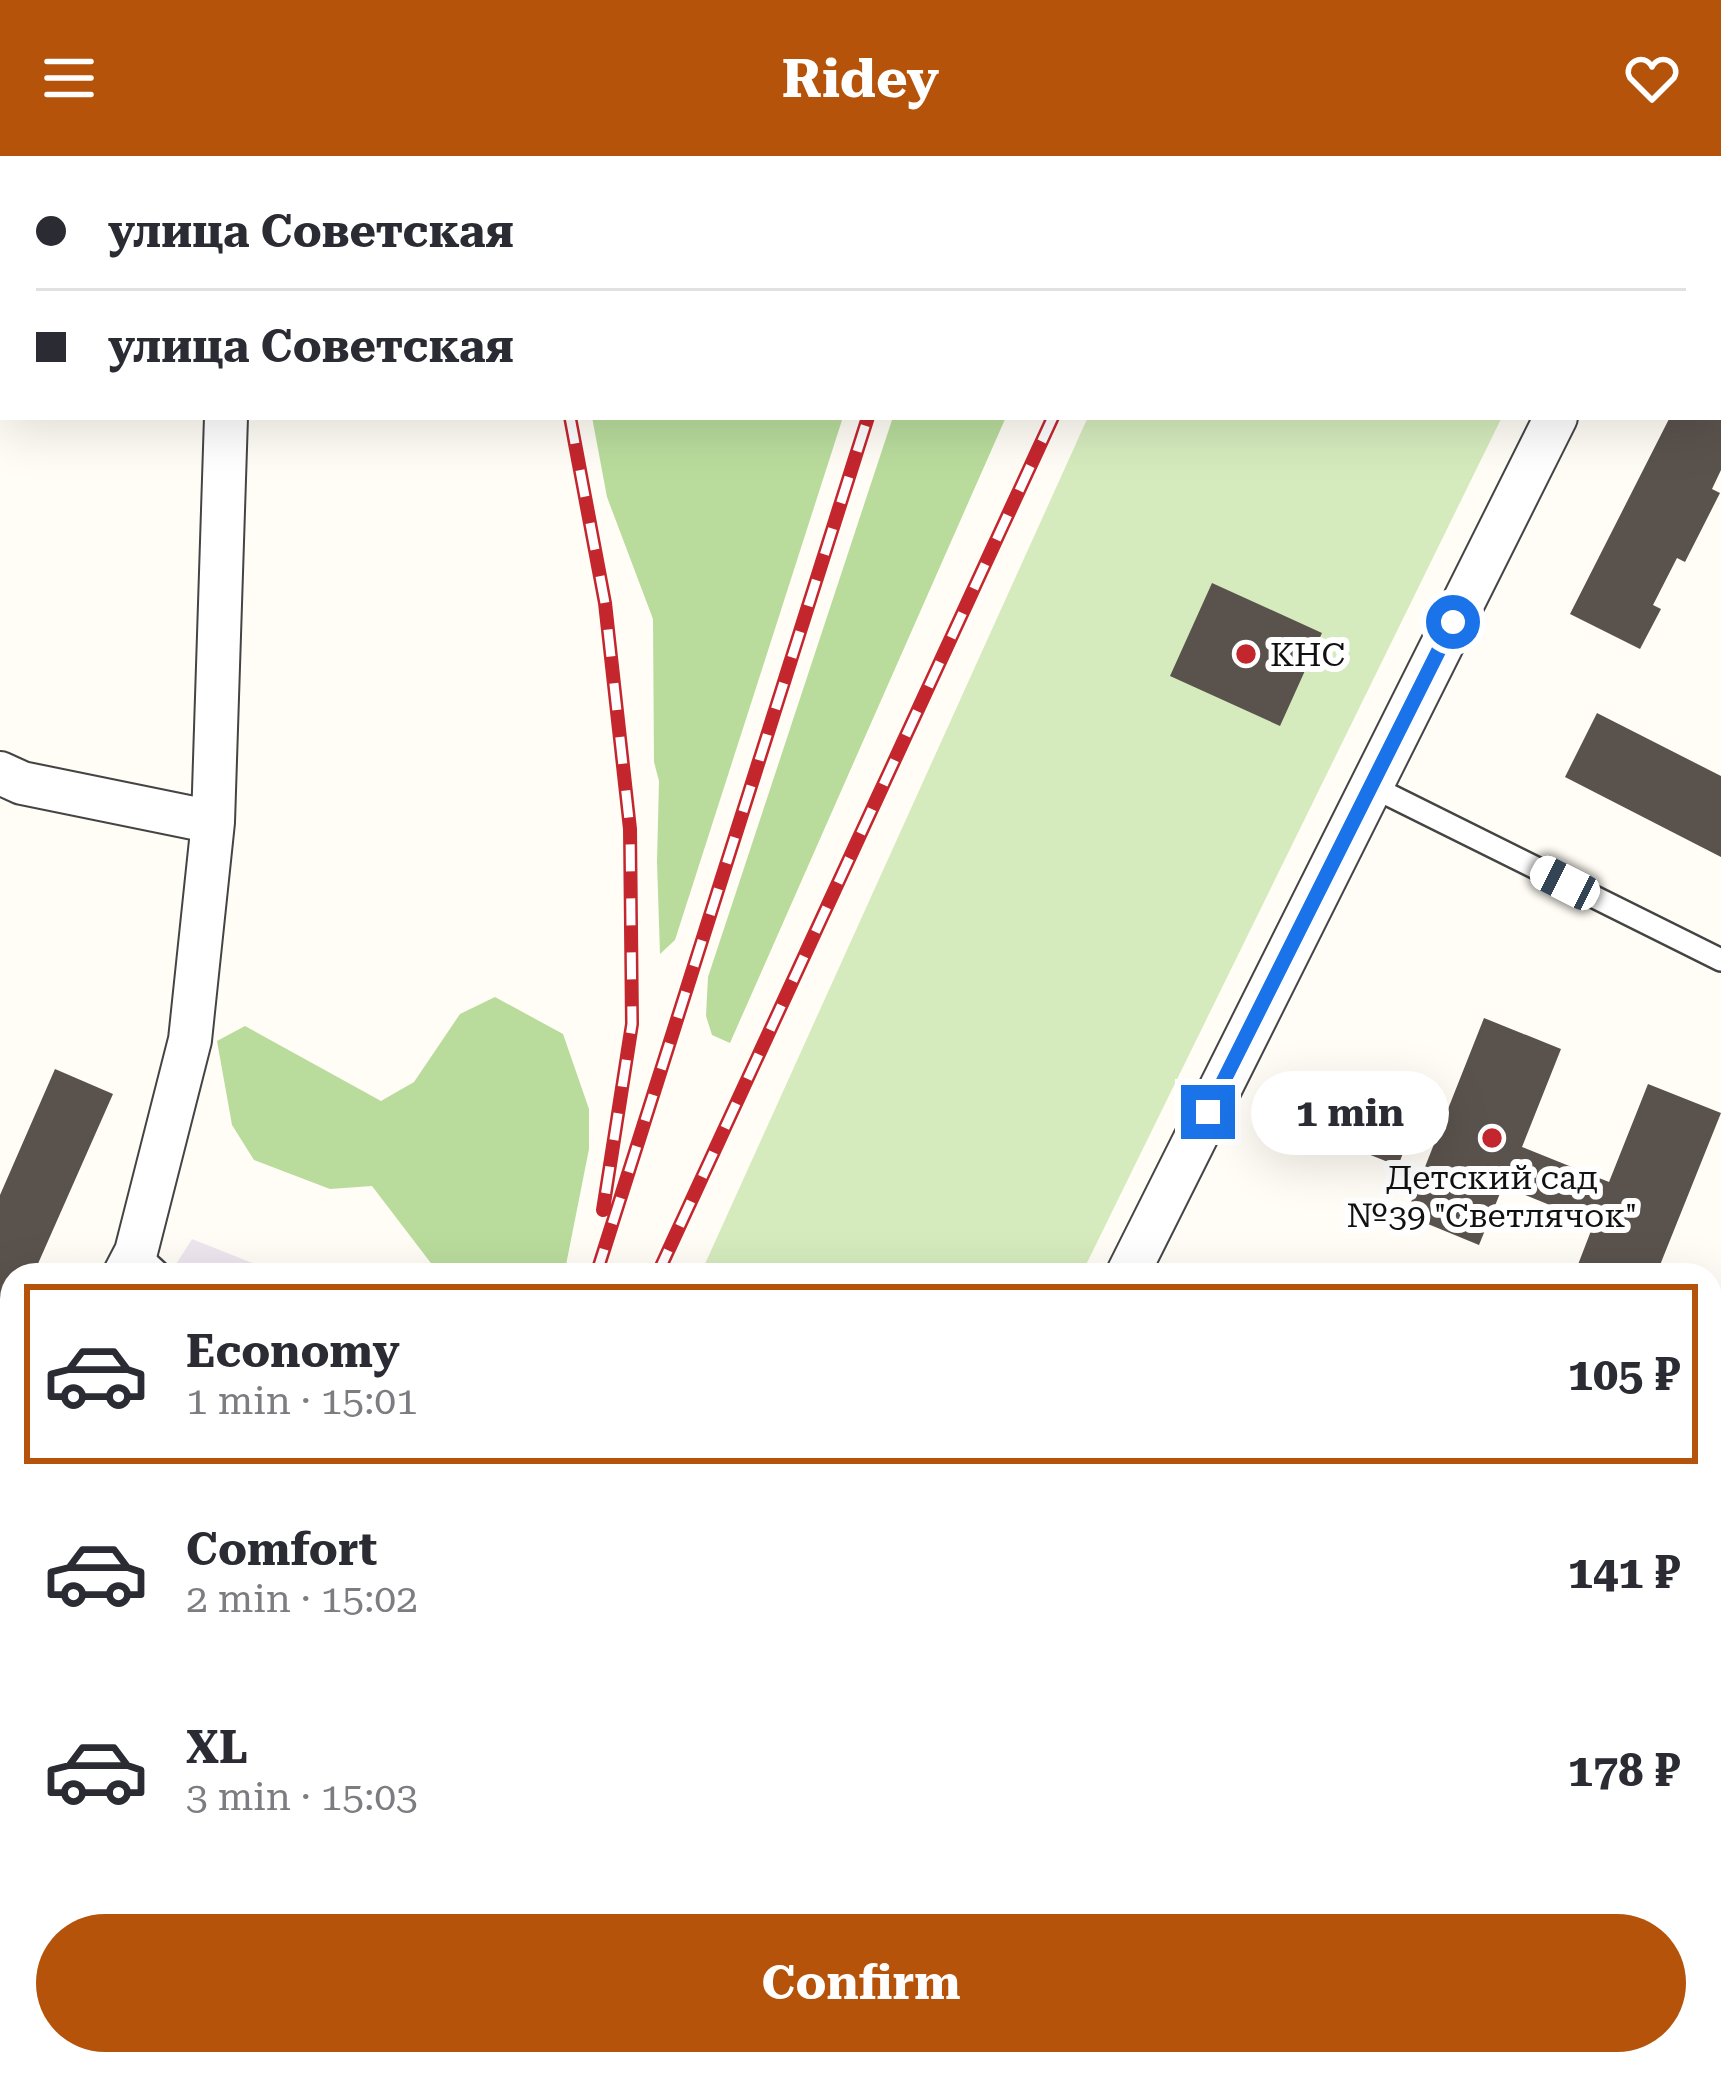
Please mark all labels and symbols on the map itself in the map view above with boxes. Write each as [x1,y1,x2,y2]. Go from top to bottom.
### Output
route start [1426,595,1480,649]
place label: КНС [1270,635,1345,674]
marker: КНС [1233,641,1259,667]
car [1525,851,1605,915]
callout: 1 min [1250,1070,1448,1154]
route end [1181,1085,1235,1139]
marker: Детский сад №39 "Светлячок" [1479,1125,1505,1151]
place label: Детский сад №39 "Светлячок" [1347,1158,1637,1235]

